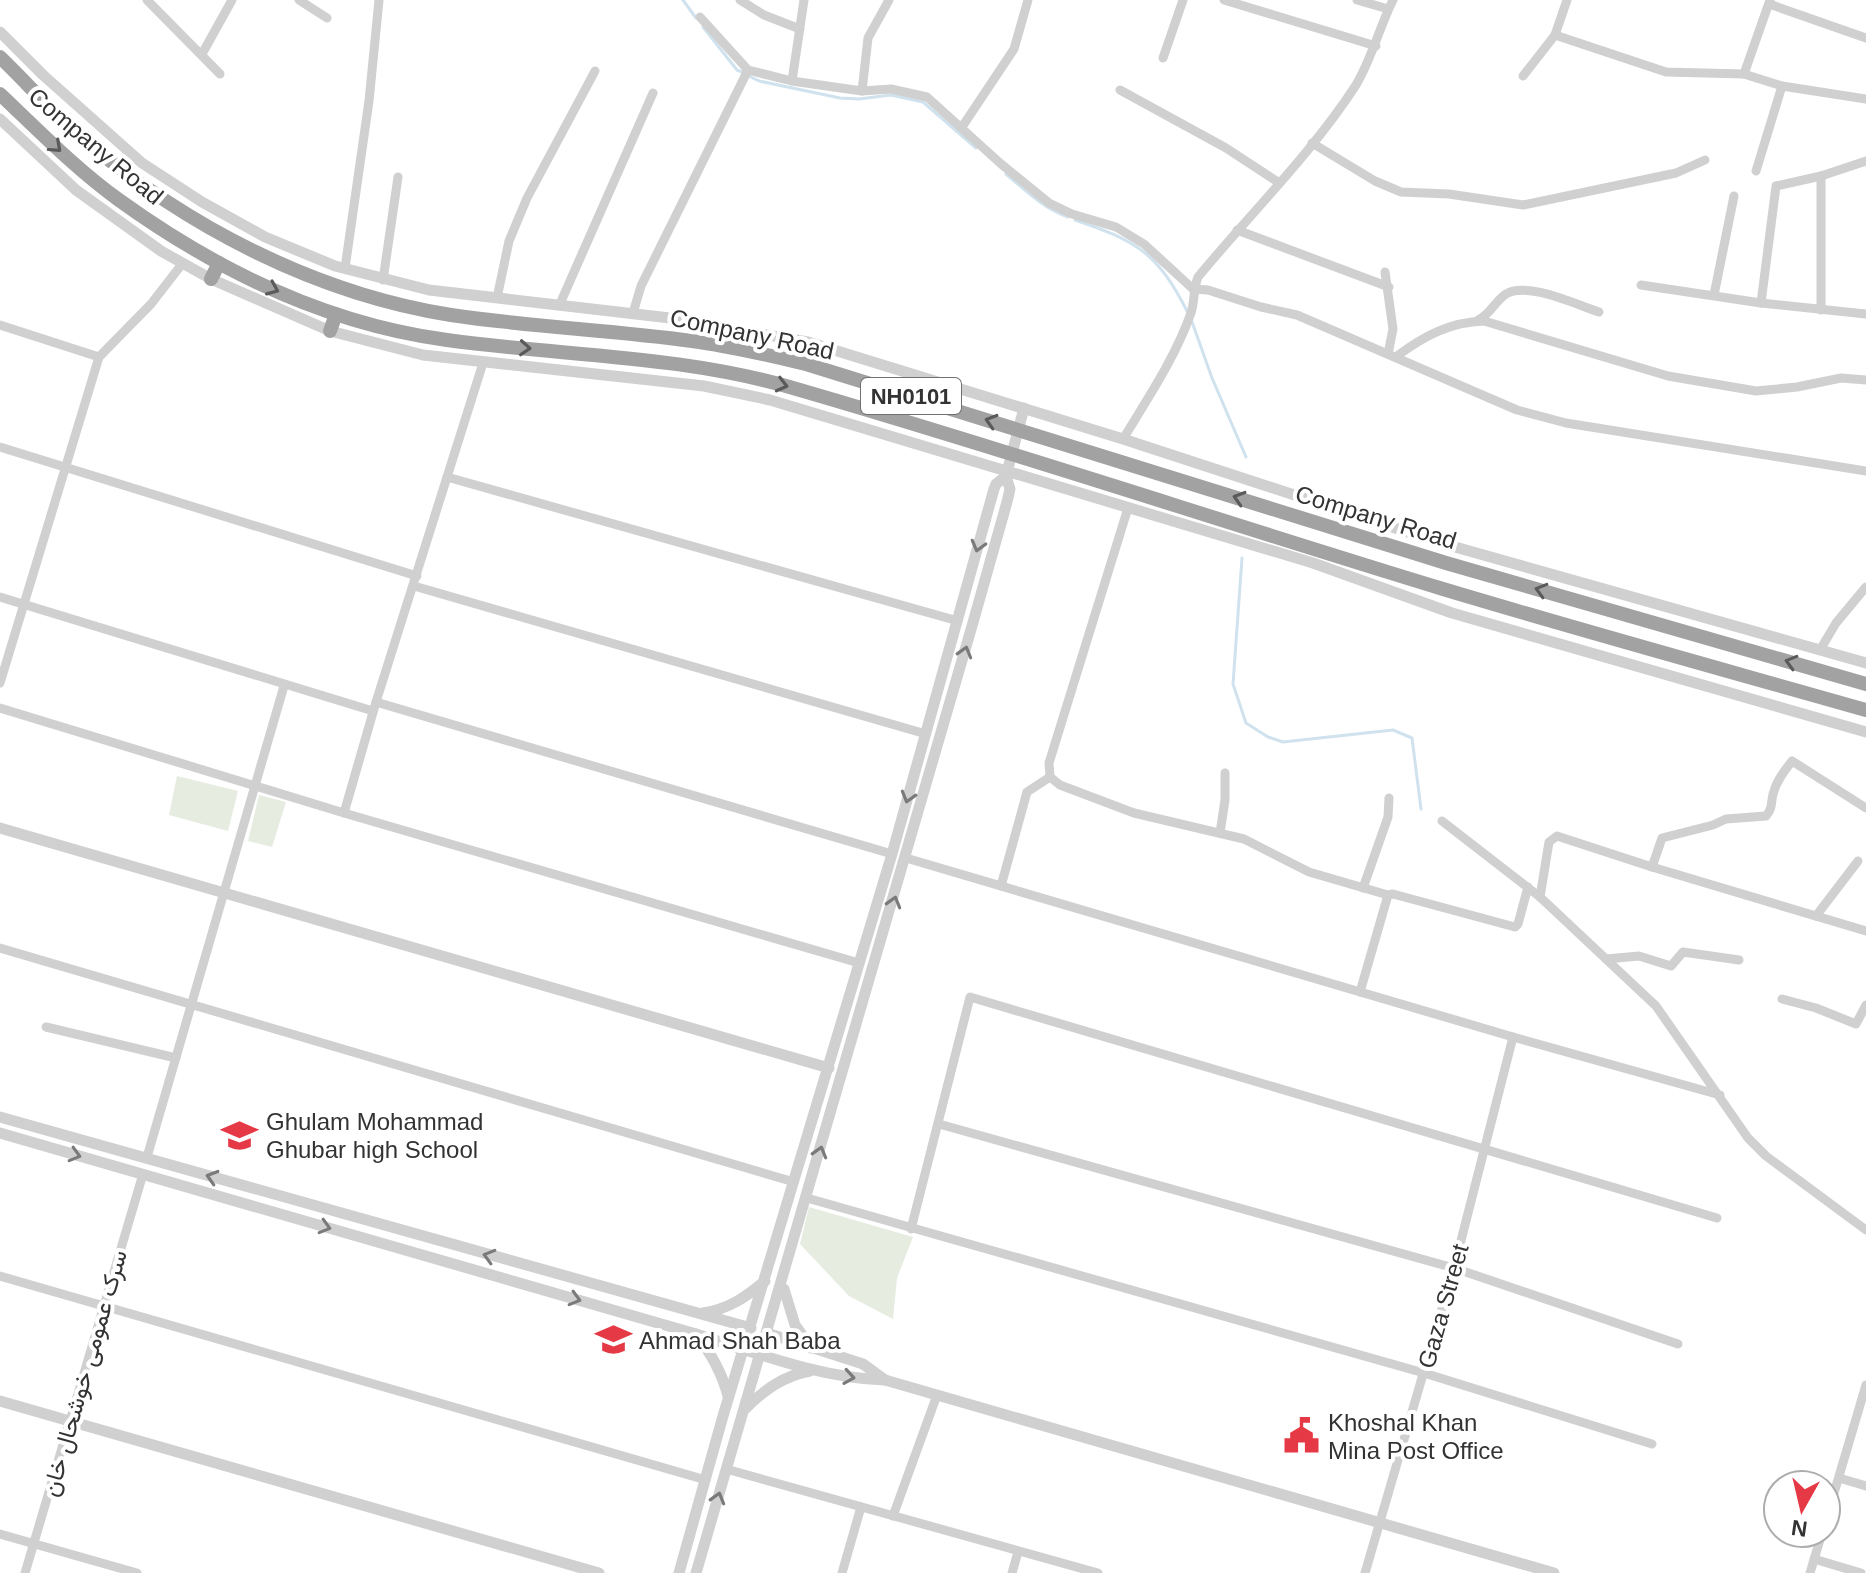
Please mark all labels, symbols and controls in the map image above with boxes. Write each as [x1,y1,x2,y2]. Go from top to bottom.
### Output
street label: Company Road [23,82,169,210]
one-way arrow [47,138,62,152]
one-way arrow [265,279,279,295]
street label: Company Road [668,303,836,365]
one-way arrow [519,339,532,356]
one-way arrow [774,375,788,392]
road number: NH0101 [861,378,961,414]
one-way arrow [984,415,998,431]
street label: Company Road [1292,480,1460,554]
one-way arrow [1233,491,1246,507]
one-way arrow [971,539,987,553]
one-way arrow [1535,582,1549,599]
one-way arrow [956,646,972,660]
one-way arrow [1785,655,1799,671]
one-way arrow [901,789,917,803]
one-way arrow [885,896,901,910]
place label: Ghulam Mohammad Ghubar high School [266,1108,483,1163]
school or university icon: Ghulam Mohammad Ghubar high School [221,1116,259,1154]
one-way arrow [811,1145,828,1159]
one-way arrow [68,1146,81,1162]
one-way arrow [205,1171,219,1187]
one-way arrow [317,1218,331,1234]
street label: Gaza Street [1412,1240,1474,1371]
street label: سرک عمومی خوشحال خان [36,1247,134,1500]
one-way arrow [482,1248,496,1265]
one-way arrow [567,1290,581,1306]
school or university icon: Ahmad Shah Baba [594,1321,632,1359]
place label: Ahmad Shah Baba [639,1327,841,1354]
one-way arrow [843,1368,856,1385]
place label: Khoshal Khan Mina Post Office [1328,1409,1504,1464]
public building icon: Khoshal Khan Mina Post Office [1283,1417,1321,1455]
north arrow [1762,1469,1842,1549]
one-way arrow [709,1492,725,1506]
text: N [1790,1515,1809,1542]

